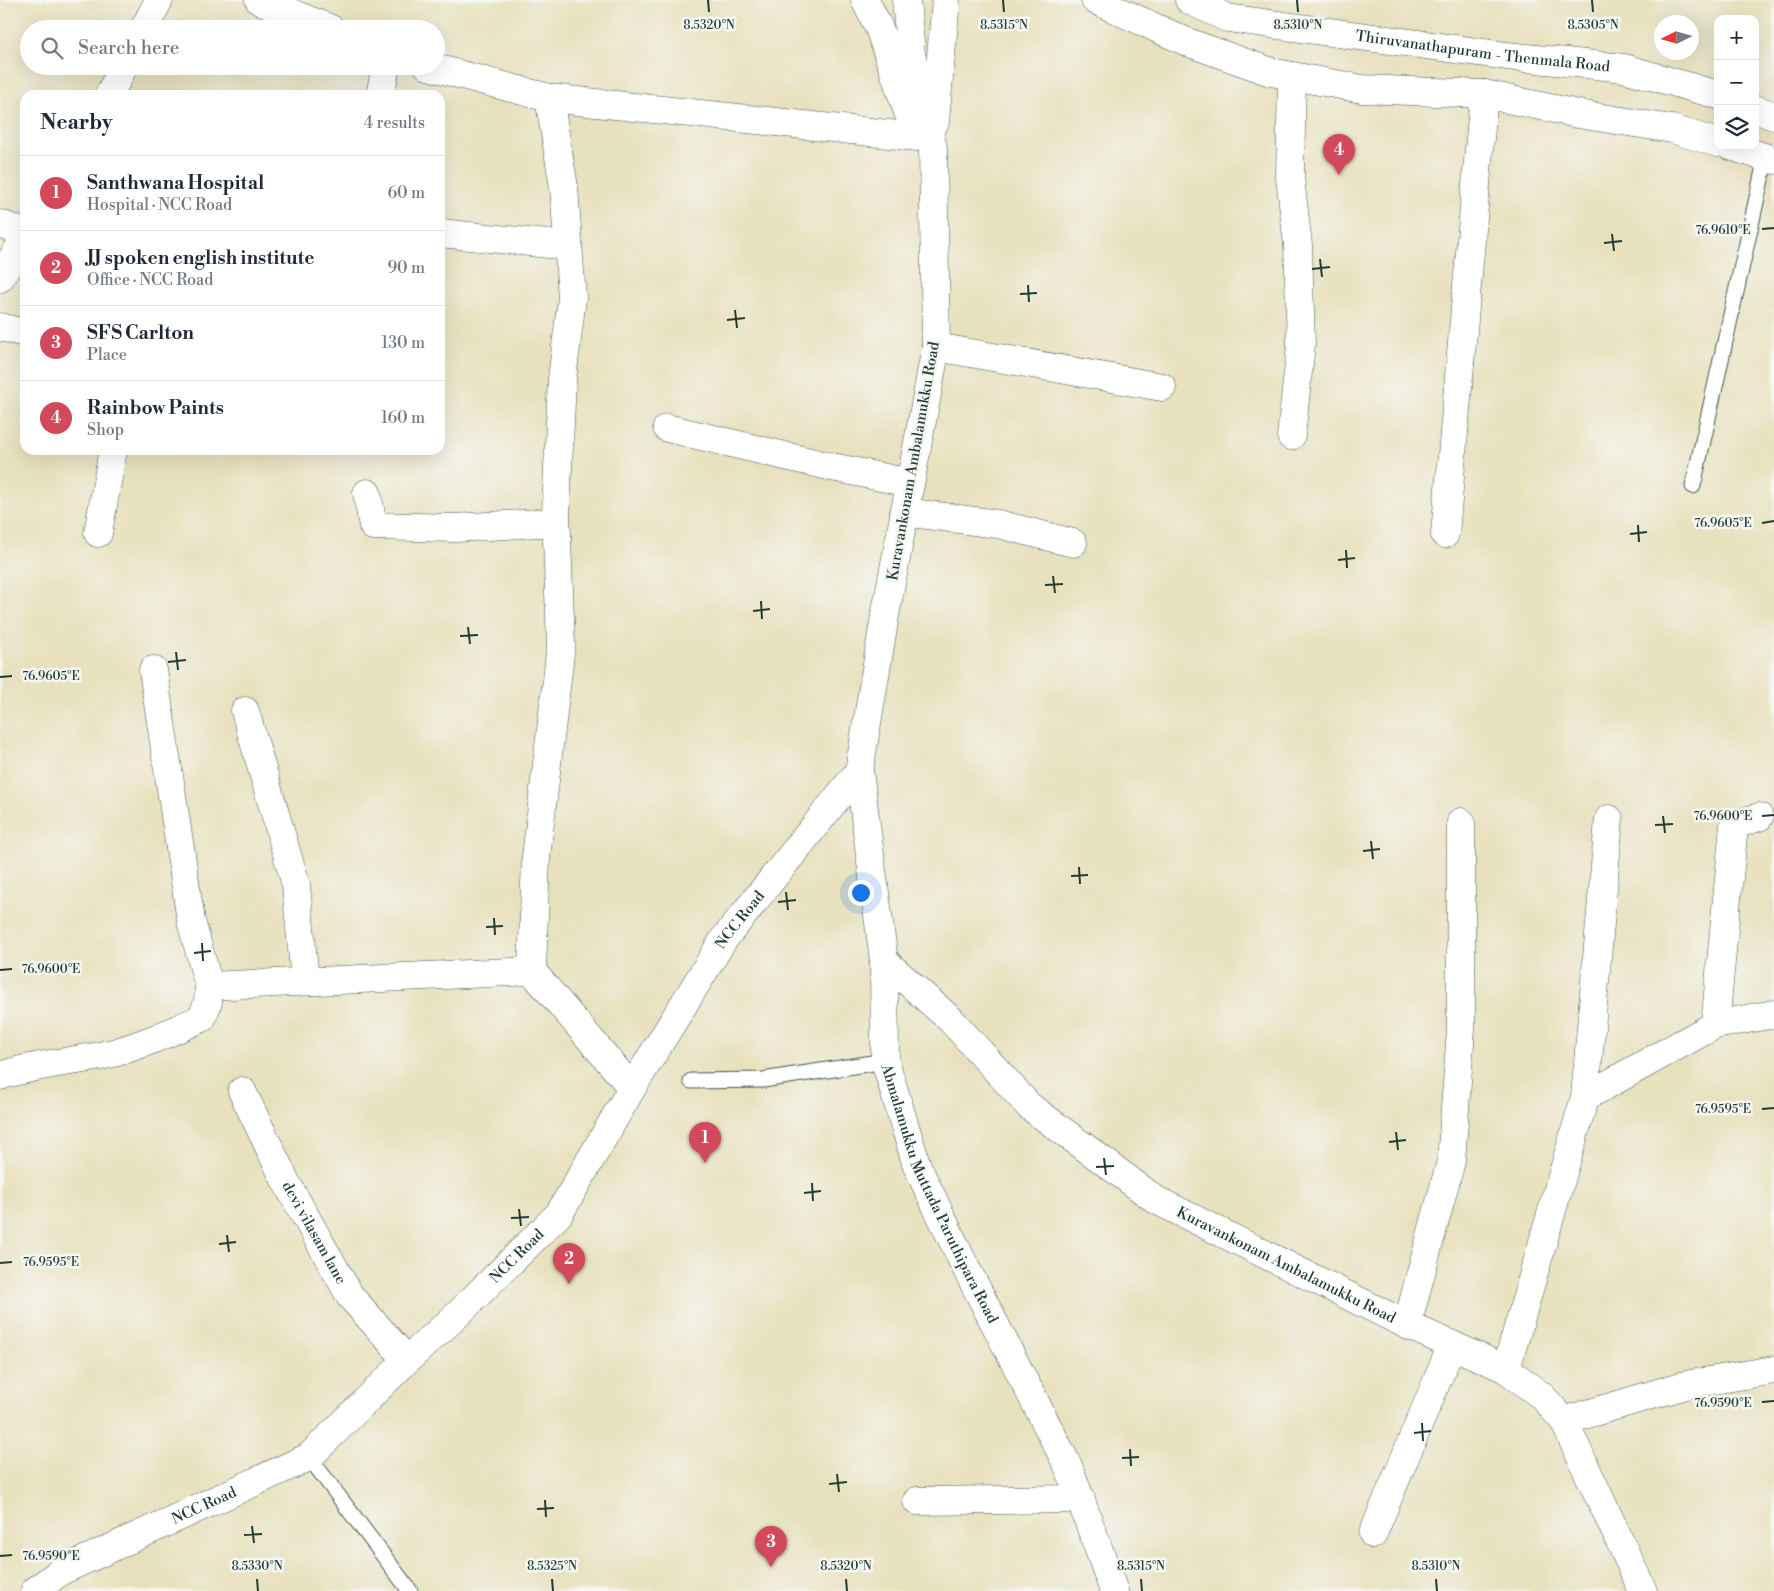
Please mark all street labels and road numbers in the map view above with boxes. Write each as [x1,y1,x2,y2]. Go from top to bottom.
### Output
street label: Thiruvanathapuram - Thenmala Road [1354,27,1611,77]
street label: Kuravankonam Ambalamukku Road [883,340,944,582]
street label: NCC Road [711,887,769,953]
street label: Abmalamukku Muttada Paruthipara Road [876,1061,1002,1327]
street label: devi vilasam lane [277,1178,350,1288]
street label: Kuravankonam Ambalamukku Road [1173,1203,1399,1328]
street label: NCC Road [486,1225,549,1287]
street label: NCC Road [169,1482,240,1529]

